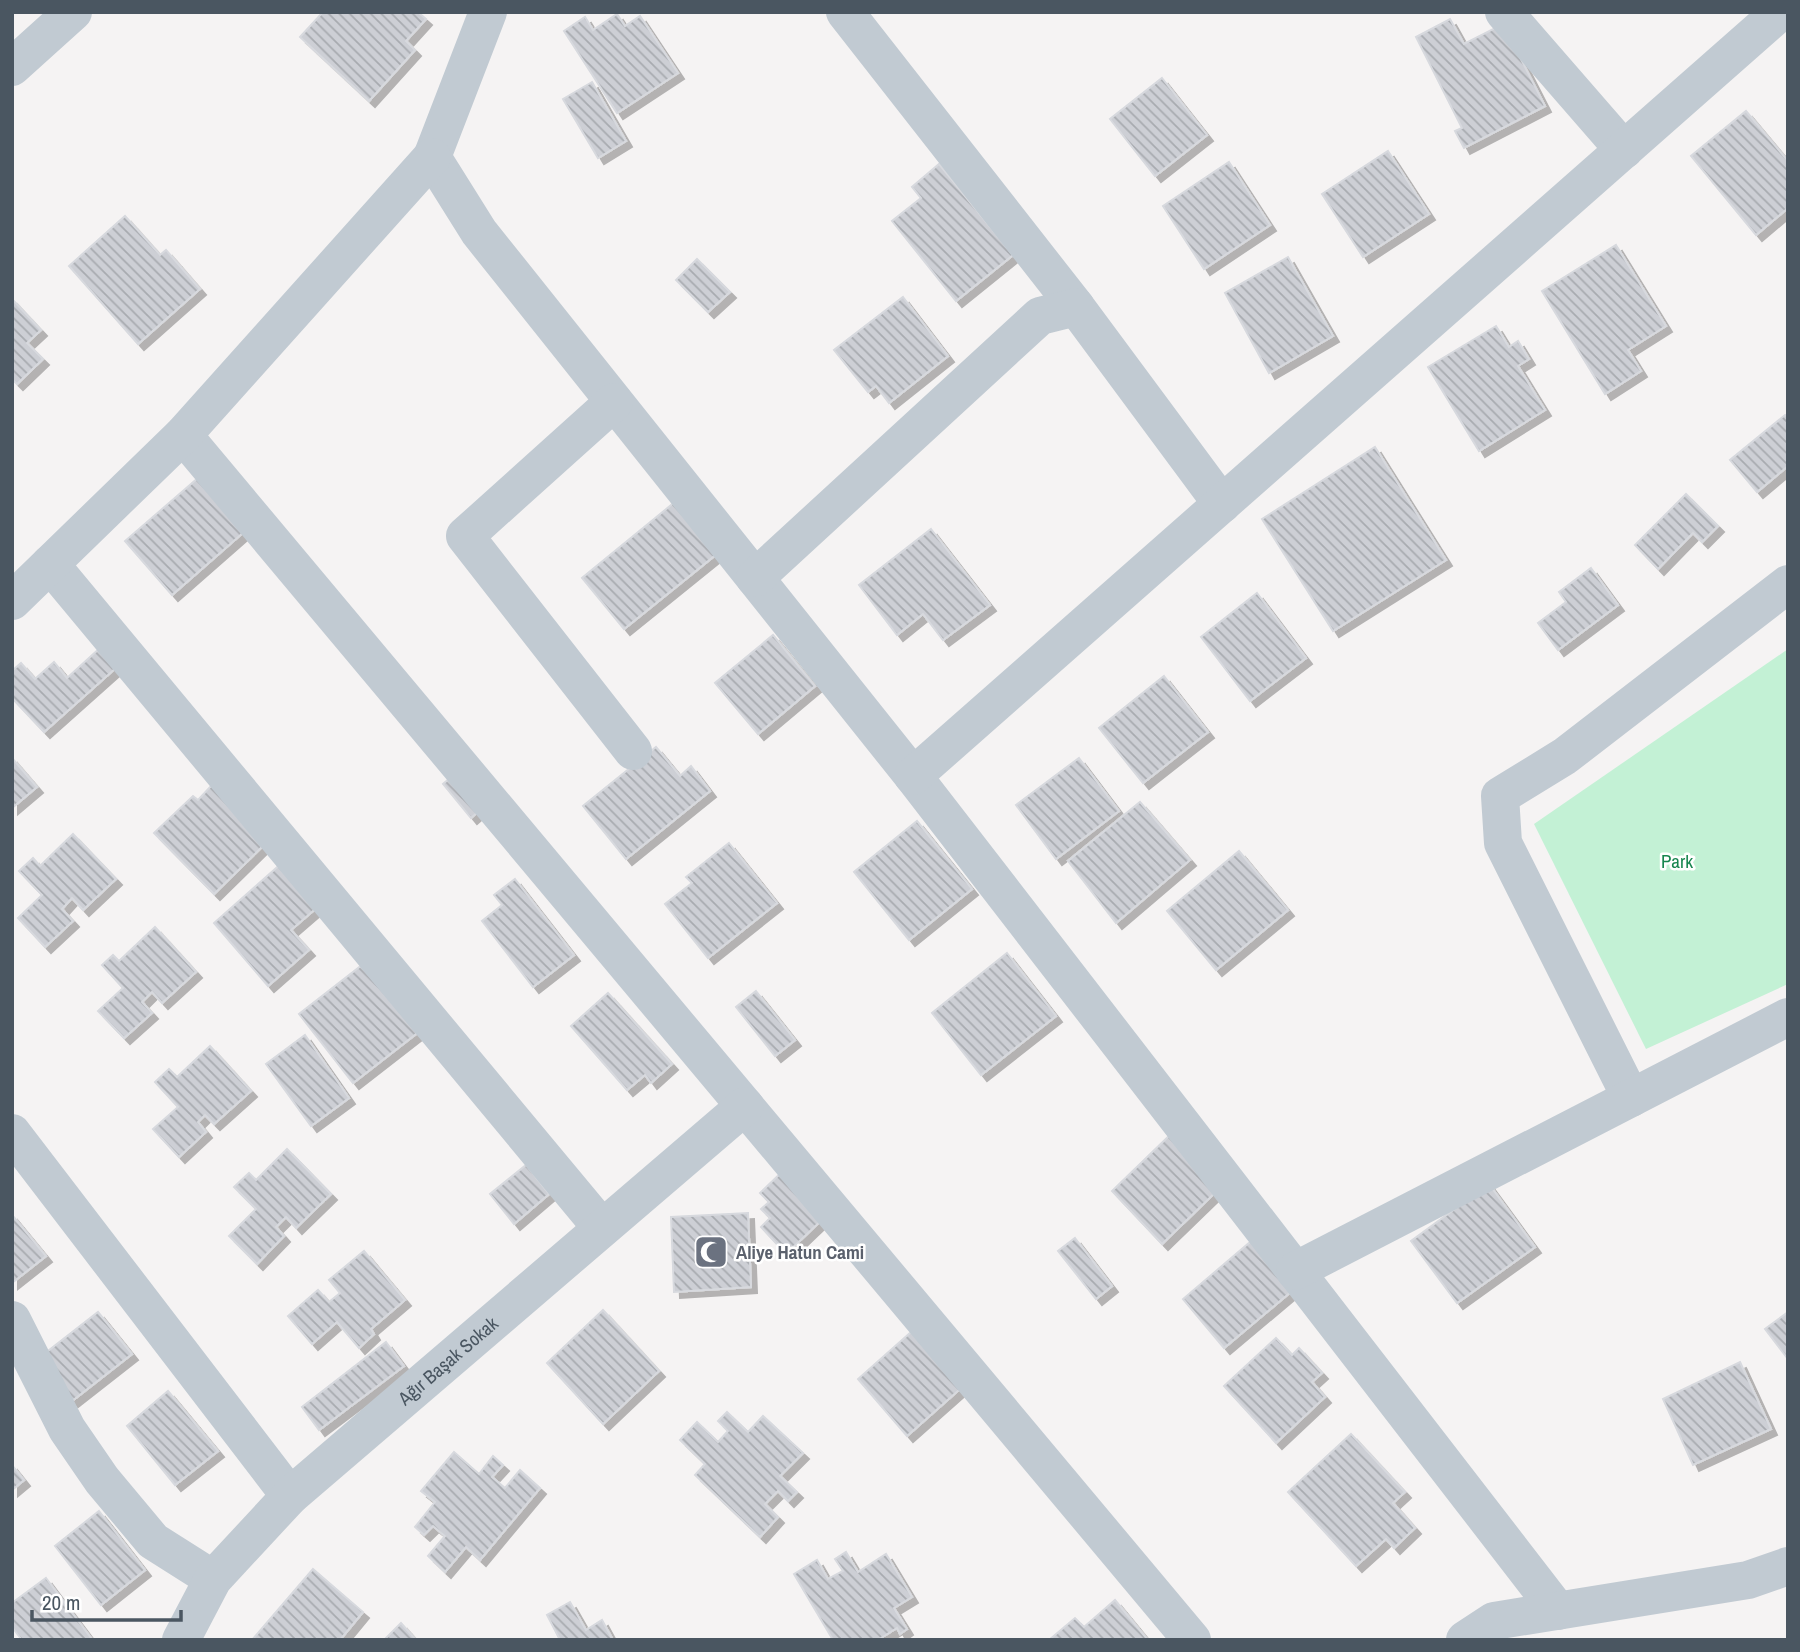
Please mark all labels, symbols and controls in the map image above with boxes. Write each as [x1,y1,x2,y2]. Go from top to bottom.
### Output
park label: Park [1661,848,1693,874]
mosque icon: Aliye Hatun Cami [692,1233,730,1271]
place label: Aliye Hatun Cami [736,1239,864,1265]
street label: Ağır Başak Sokak [392,1310,504,1412]
scale bar [32,1578,180,1622]
text: 20 m [42,1588,80,1617]

